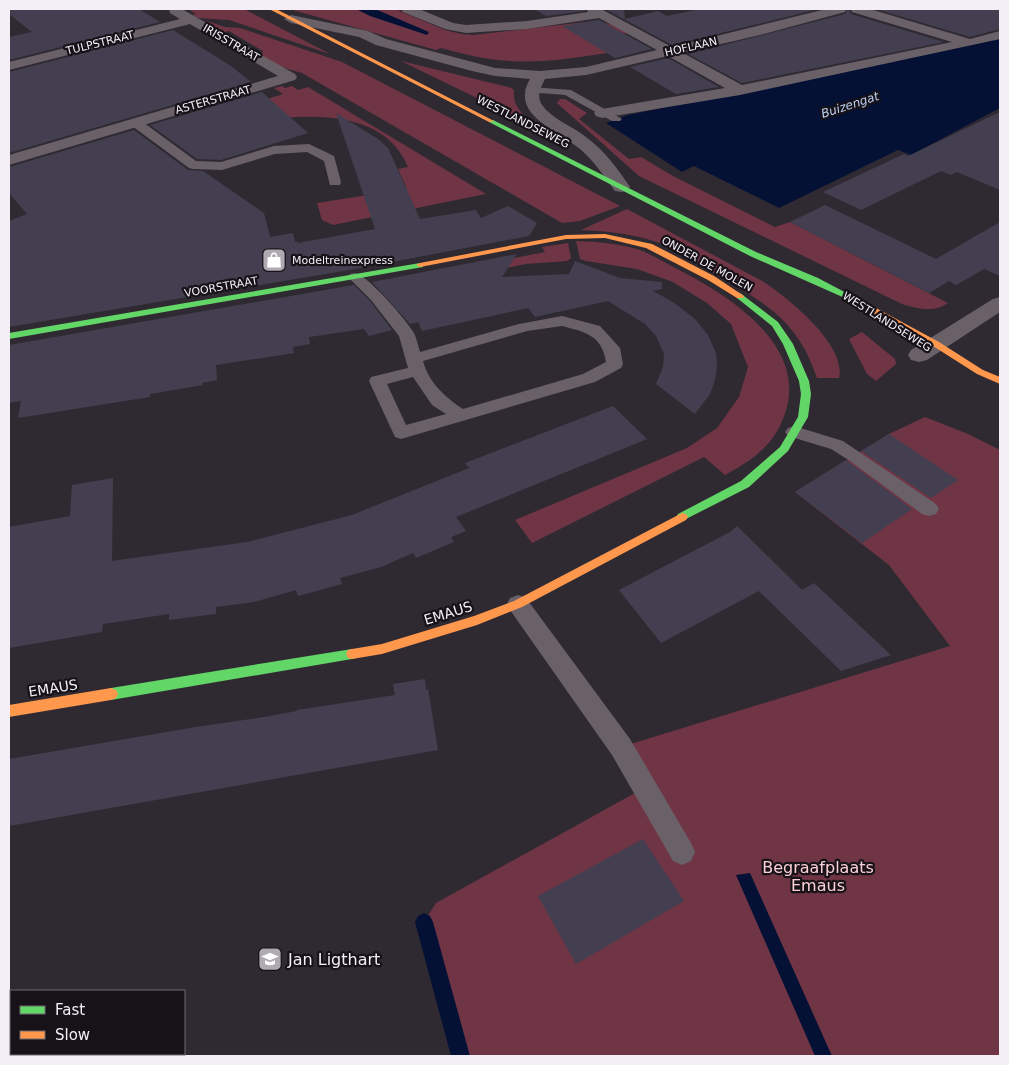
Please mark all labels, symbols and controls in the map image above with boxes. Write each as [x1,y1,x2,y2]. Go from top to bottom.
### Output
street label: IRISSTRAAT [200,22,262,65]
street label: TULPSTRAAT [64,28,136,58]
street label: HOFLAAN [664,35,718,59]
street label: ASTERSTRAAT [174,83,253,117]
water label: Buizengat [819,89,882,121]
street label: WESTLANDSEWEG [474,93,572,151]
street label: ONDER DE MOLEN [659,234,755,294]
shop icon: Modeltreinexpress [261,247,287,273]
place label: Modeltreinexpress [292,254,393,267]
street label: VOORSTRAAT [183,274,259,300]
street label: WESTLANDSEWEG [840,289,934,355]
street label: EMAUS [422,598,474,628]
street label: EMAUS [27,676,79,700]
park label: Begraafplaats Emaus [762,858,874,895]
school or university icon: Jan Ligthart [257,946,283,972]
place label: Jan Ligthart [287,950,380,969]
legend [10,990,185,1055]
text: Fast [55,1001,85,1019]
text: Slow [55,1026,90,1044]

